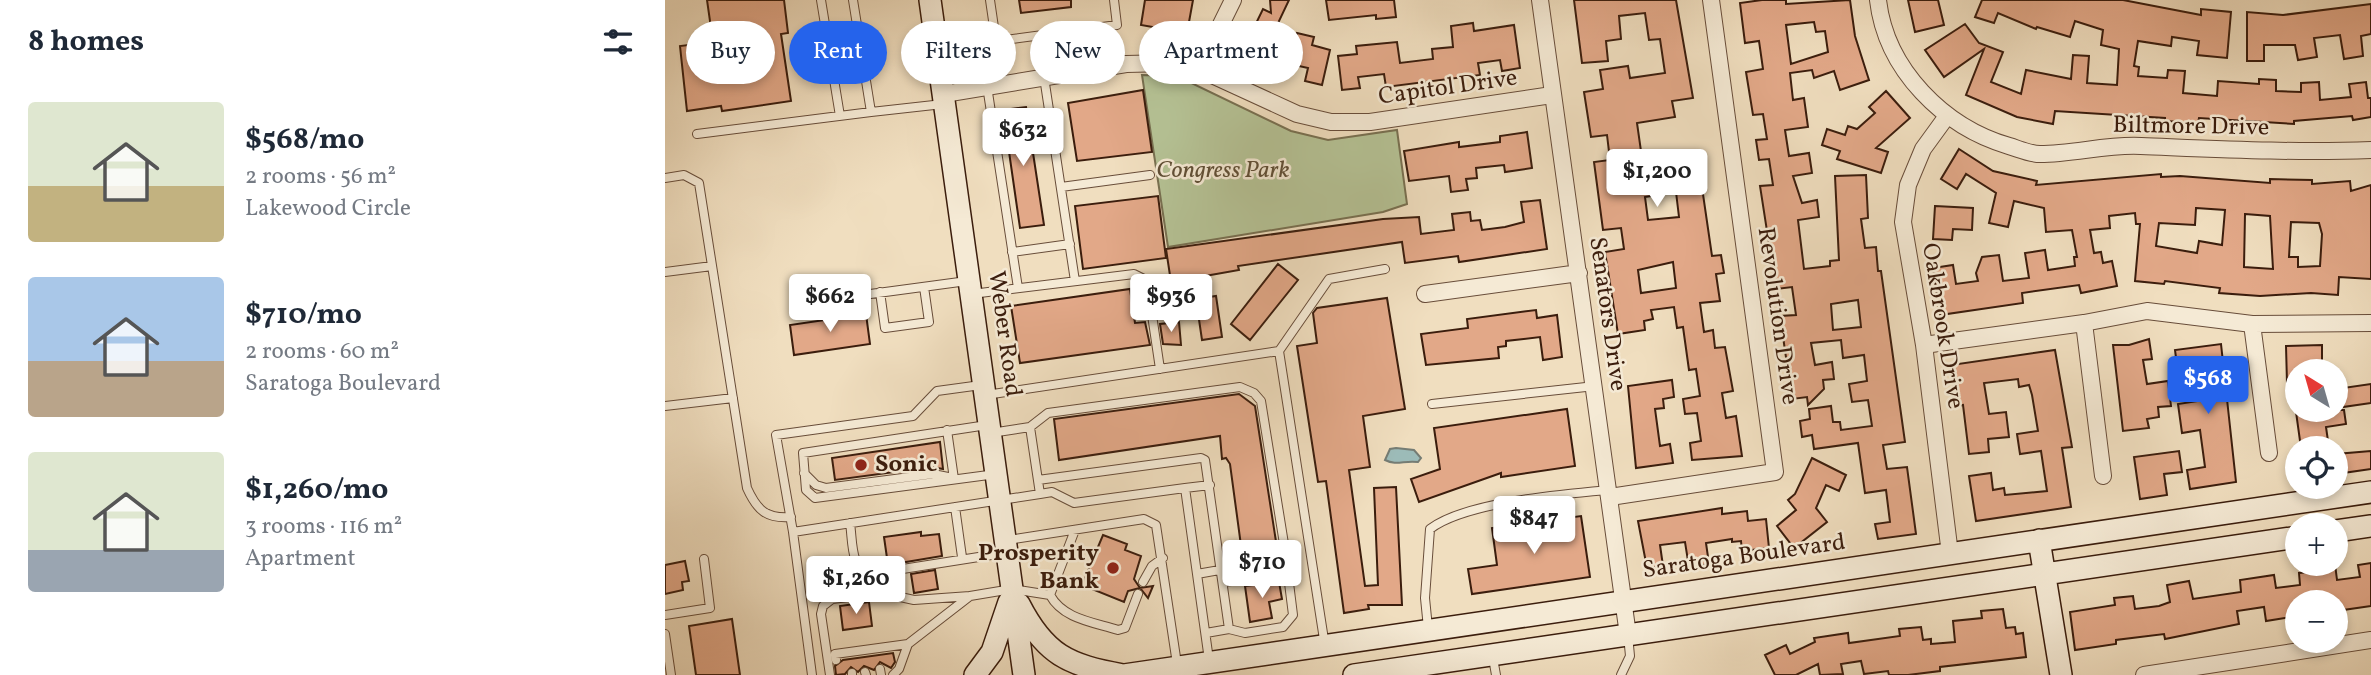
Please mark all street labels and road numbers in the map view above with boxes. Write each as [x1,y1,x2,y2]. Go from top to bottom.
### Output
street label: Capitol Drive [1376,61,1520,115]
street label: Biltmore Drive [2112,109,2270,145]
street label: Revolution Drive [1748,225,1806,407]
street label: Senators Drive [1579,235,1635,393]
street label: Oakbrook Drive [1912,241,1972,411]
street label: Weber Road [978,269,1030,399]
street label: Saratoga Boulevard [1640,526,1848,588]

